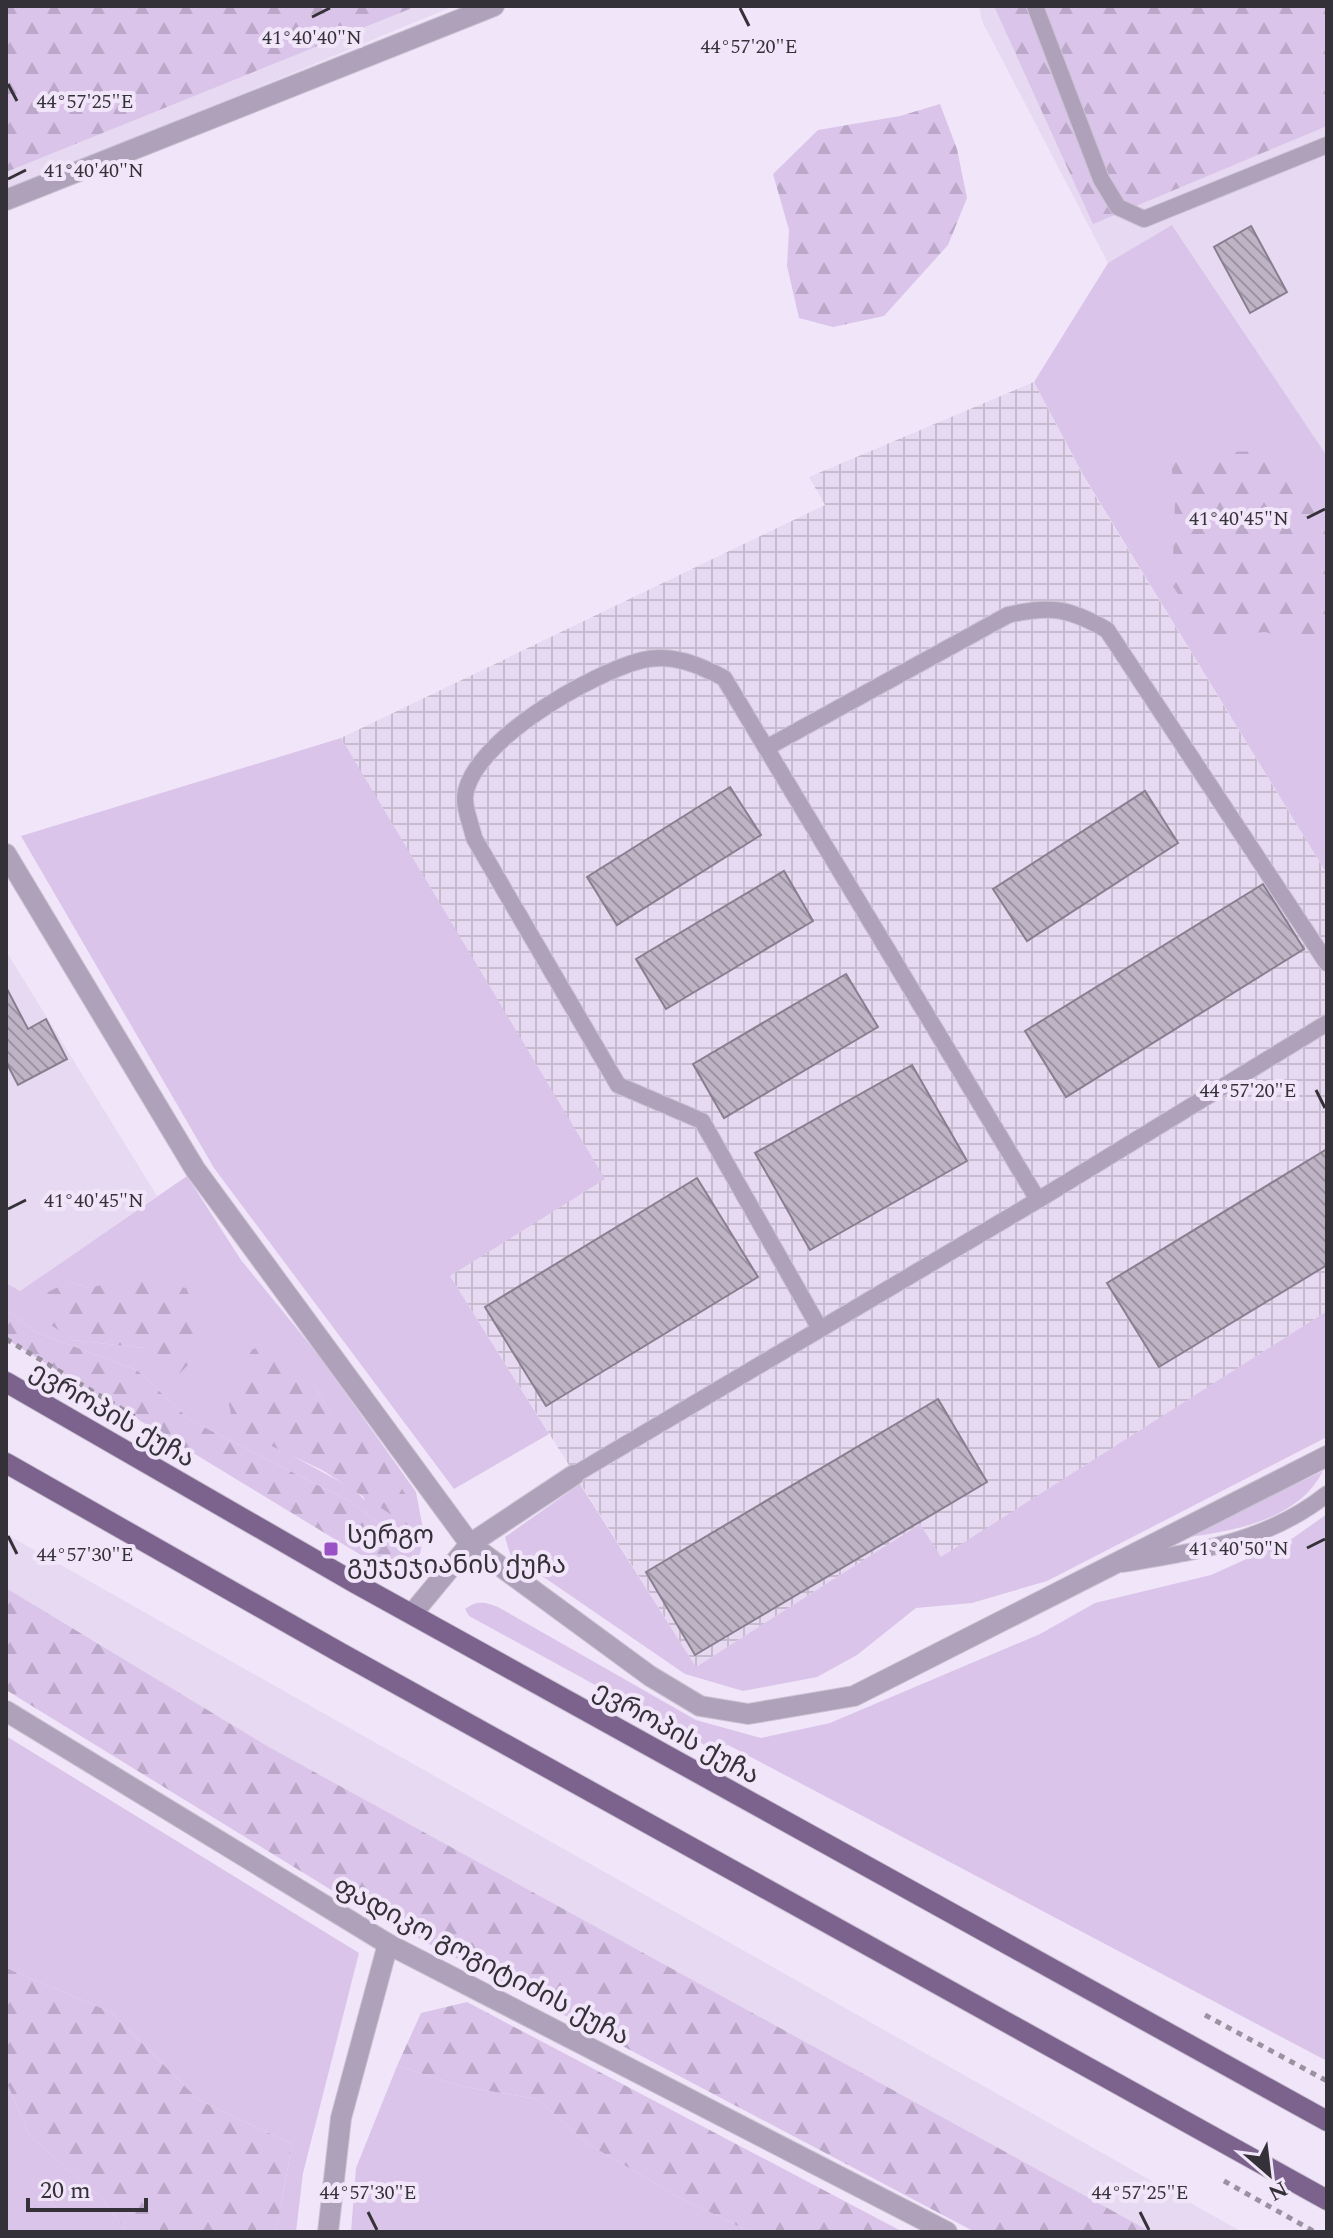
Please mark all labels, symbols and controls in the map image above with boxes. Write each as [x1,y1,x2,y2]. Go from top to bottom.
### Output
text: 41°40'40"N [262,23,362,53]
text: 44°57'20"E [700,32,798,62]
text: 44°57'25"E [36,87,134,117]
text: 41°40'40"N [44,156,144,186]
text: 41°40'45"N [1189,504,1289,534]
text: 44°57'20"E [1199,1076,1297,1106]
text: 41°40'45"N [44,1186,144,1216]
street label: ევროპის ქუჩა [22,1351,203,1478]
place label: სერგო გუჯეჯიანის ქუჩა [347,1515,566,1585]
text: 41°40'50"N [1189,1534,1289,1564]
text: 44°57'30"E [36,1540,134,1570]
marker: სერგო გუჯეჯიანის ქუჩა [322,1540,340,1558]
street label: ევროპის ქუჩა [586,1671,767,1795]
street label: ფადიკო გოგიტიძის ქუჩა [326,1866,637,2056]
north arrow [1229,2134,1309,2214]
scale bar [28,2162,146,2212]
text: N [1262,2172,1293,2209]
text: 20 m [40,2173,91,2209]
text: 44°57'30"E [319,2178,417,2208]
text: 44°57'25"E [1091,2178,1189,2208]

